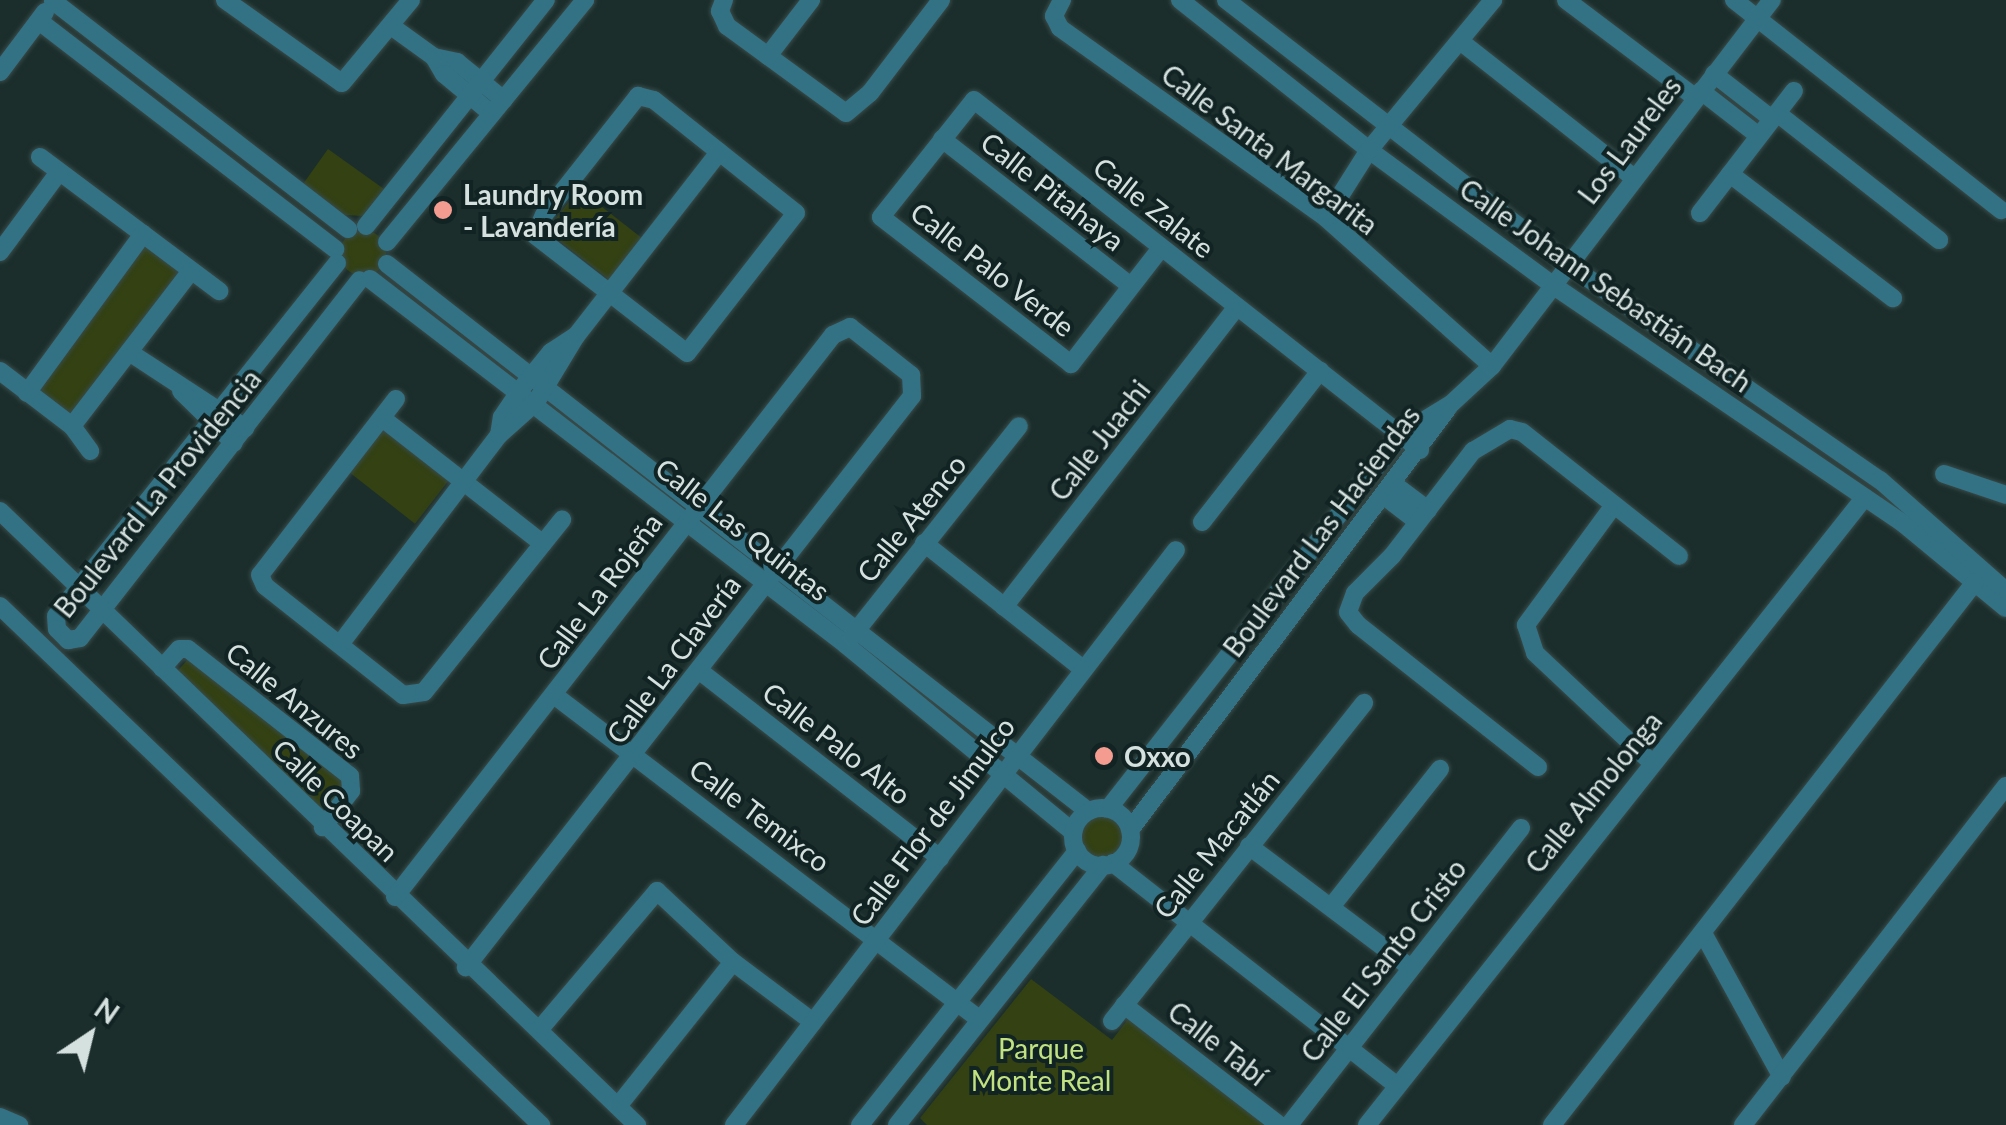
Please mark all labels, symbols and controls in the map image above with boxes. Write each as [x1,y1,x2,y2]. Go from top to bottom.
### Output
street label: Calle Santa Margarita [1155,57,1385,241]
street label: Los Laureles [1570,70,1688,210]
street label: Calle Pitahaya [975,125,1131,257]
street label: Calle Zalate [1087,150,1221,264]
street label: Calle Johann Sebastián Bach [1453,171,1759,399]
place label: Laundry Room - Lavandería [463,177,644,243]
street label: Calle Palo Verde [904,194,1082,344]
marker: Laundry Room - Lavandería [432,199,454,221]
street label: Boulevard La Providencia [47,362,267,624]
street label: Calle Juachi [1041,373,1157,507]
street label: Boulevard Las Haciendas [1216,399,1426,663]
street label: Calle Atenco [849,447,973,589]
street label: Calle Las Quintas [649,451,837,607]
street label: Calle La Rojeña [529,506,669,676]
street label: Calle La Clavería [599,568,747,750]
street label: Calle Anzures [219,634,371,766]
street label: Calle Palo Alto [756,675,918,811]
street label: Calle Almolonga [1517,704,1669,880]
street label: Calle Flor de Jimulco [842,710,1022,932]
street label: Calle Coapan [266,732,406,868]
place label: Oxxo [1124,739,1191,773]
marker: Oxxo [1093,745,1115,767]
street label: Calle Temixco [683,751,837,879]
street label: Calle Macatlán [1146,763,1286,925]
street label: Calle El Santo Cristo [1293,852,1473,1068]
north arrow [40,985,140,1085]
text: N [89,990,126,1031]
street label: Calle Tabí [1161,994,1275,1092]
park label: Parque Monte Real [971,1031,1111,1097]

